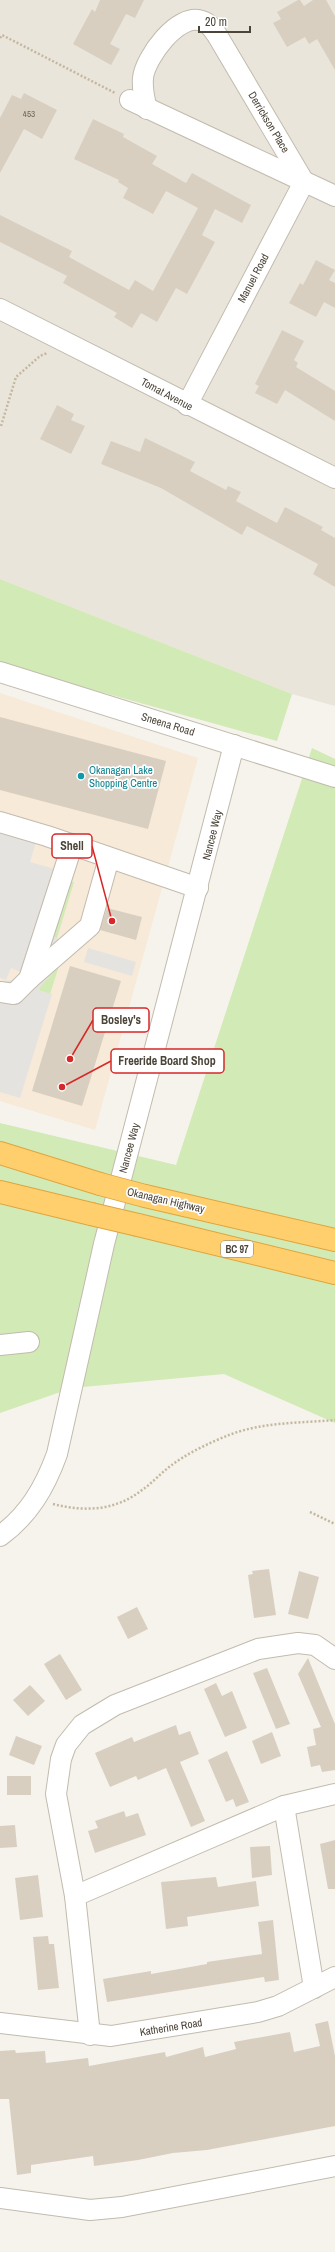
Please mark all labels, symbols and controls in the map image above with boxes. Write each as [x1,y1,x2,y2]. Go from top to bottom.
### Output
scale bar [199,8,250,34]
text: 20 m [205,14,227,30]
street label: Derrickson Place [245,89,293,155]
house number: 453 [23,108,35,120]
street label: Manuel Road [234,251,272,305]
street label: Tomat Avenue [139,374,195,414]
street label: Sneena Road [140,709,196,739]
place label: Okanagan Lake Shopping Centre [89,763,157,790]
marker: Okanagan Lake Shopping Centre [76,771,86,781]
street label: Nancee Way [199,808,225,862]
callout: Shell [52,834,92,858]
text: Shell [60,838,84,854]
callout: Bosley's [93,1008,149,1032]
text: Bosley's [101,1012,142,1028]
callout: Freeride Board Shop [111,1049,224,1073]
text: Freeride Board Shop [118,1053,216,1069]
street label: Nancee Way [116,1121,143,1175]
street label: Okanagan Highway [126,1184,207,1216]
road number: BC 97 [221,1241,253,1257]
street label: Katherine Road [139,2015,203,2039]

